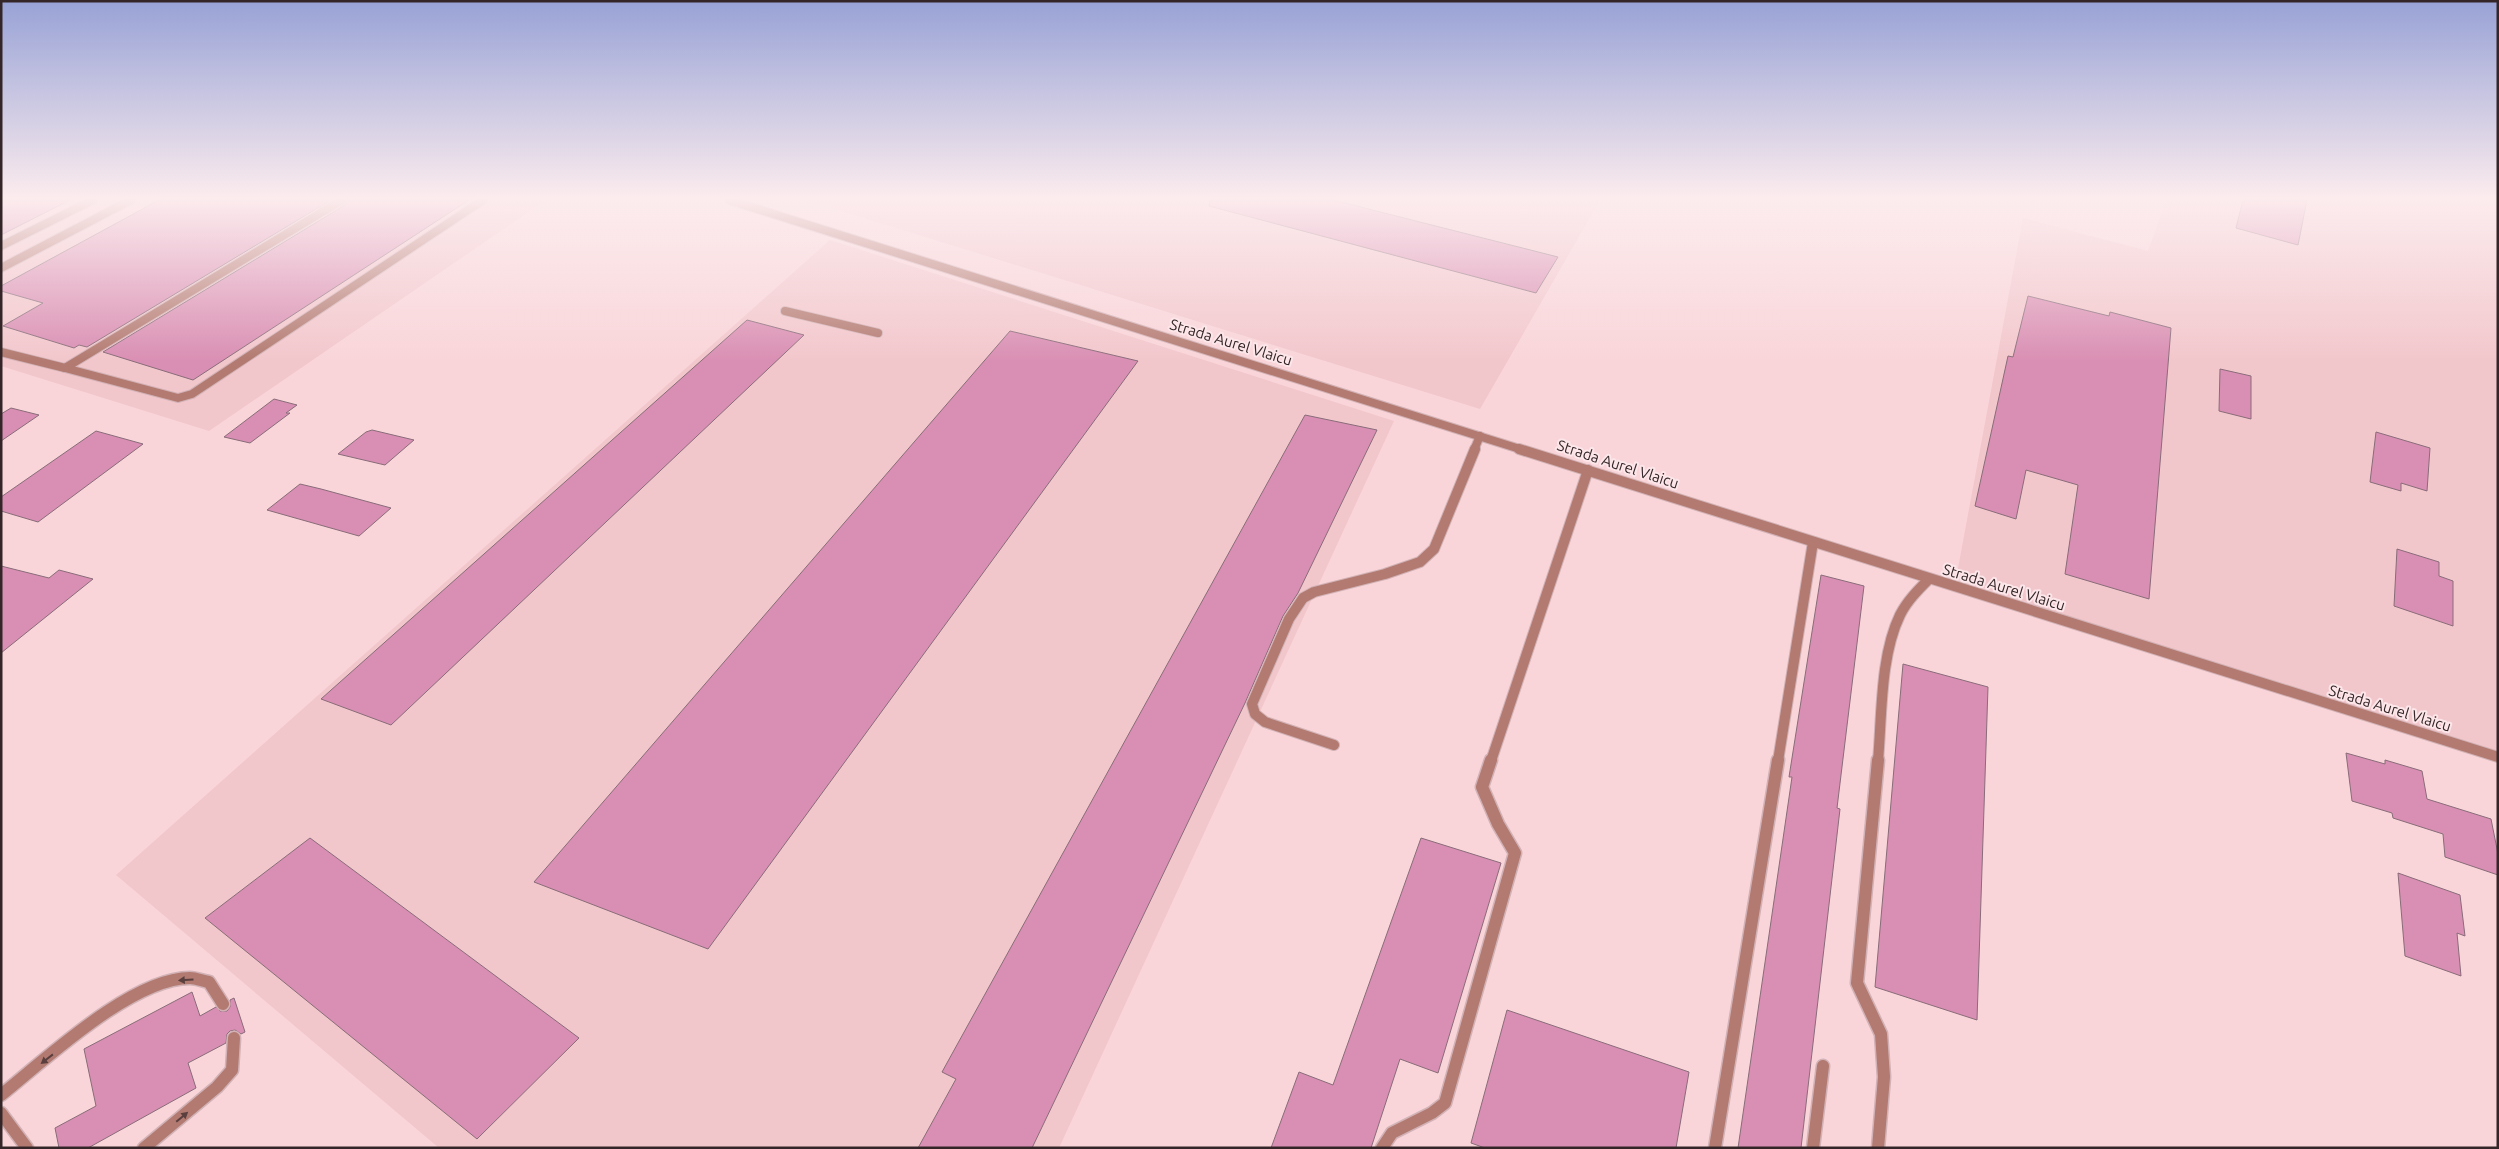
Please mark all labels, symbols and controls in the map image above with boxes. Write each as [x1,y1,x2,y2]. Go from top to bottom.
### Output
street label: Strada Aurel Vlaicu [1168,315,1294,369]
street label: Strada Aurel Vlaicu [1555,436,1681,492]
street label: Strada Aurel Vlaicu [1941,560,2067,614]
street label: Strada Aurel Vlaicu [2327,681,2453,735]
one-way arrow [178,976,194,984]
one-way arrow [40,1054,54,1064]
one-way arrow [175,1111,188,1122]

